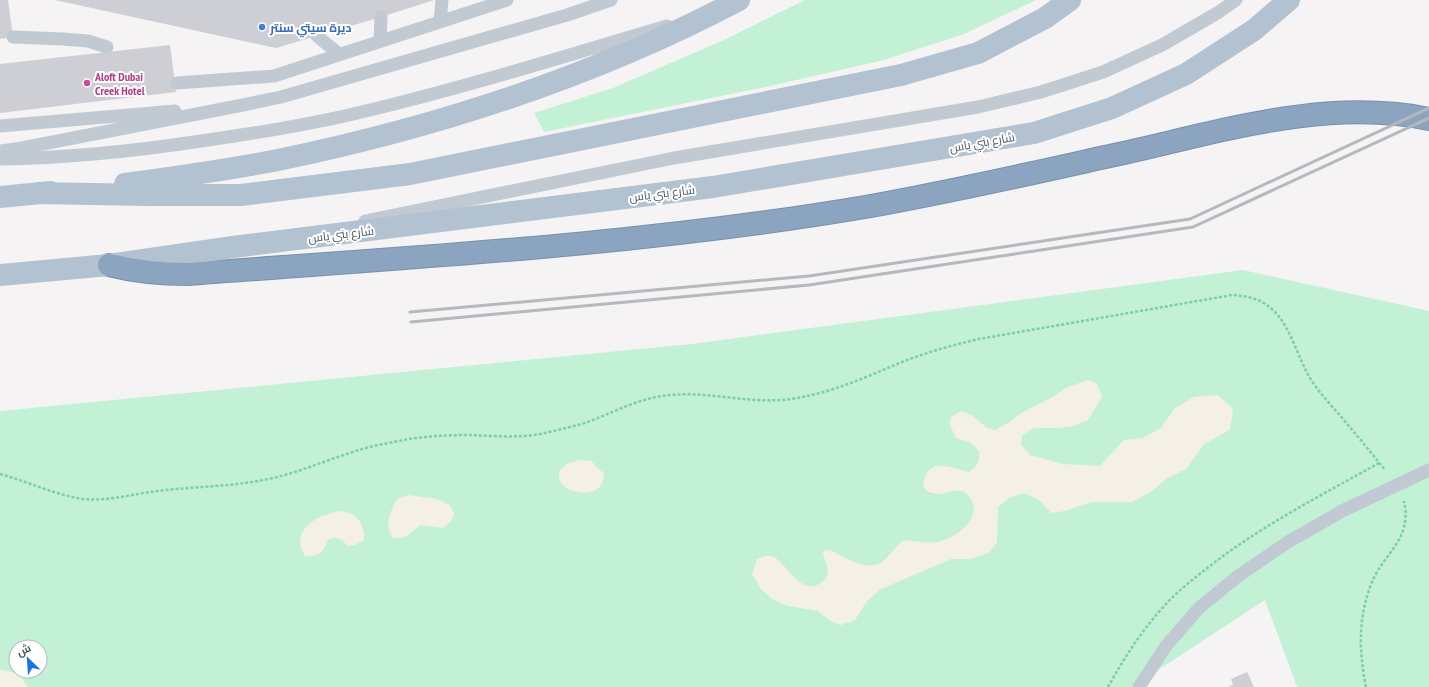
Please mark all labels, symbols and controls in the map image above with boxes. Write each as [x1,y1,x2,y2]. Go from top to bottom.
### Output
place label: ديرة سيتي سنتر [269,20,351,38]
marker: ديرة سيتي سنتر [257,22,267,32]
place label: Aloft Dubai Creek Hotel [94,69,145,98]
marker: Aloft Dubai Creek Hotel [82,78,92,88]
street label: شارع بني ياس [948,129,1016,158]
street label: شارع بني ياس [628,182,696,207]
street label: شارع بني ياس [307,223,375,248]
north arrow [8,639,48,679]
text: ش [14,641,33,659]

